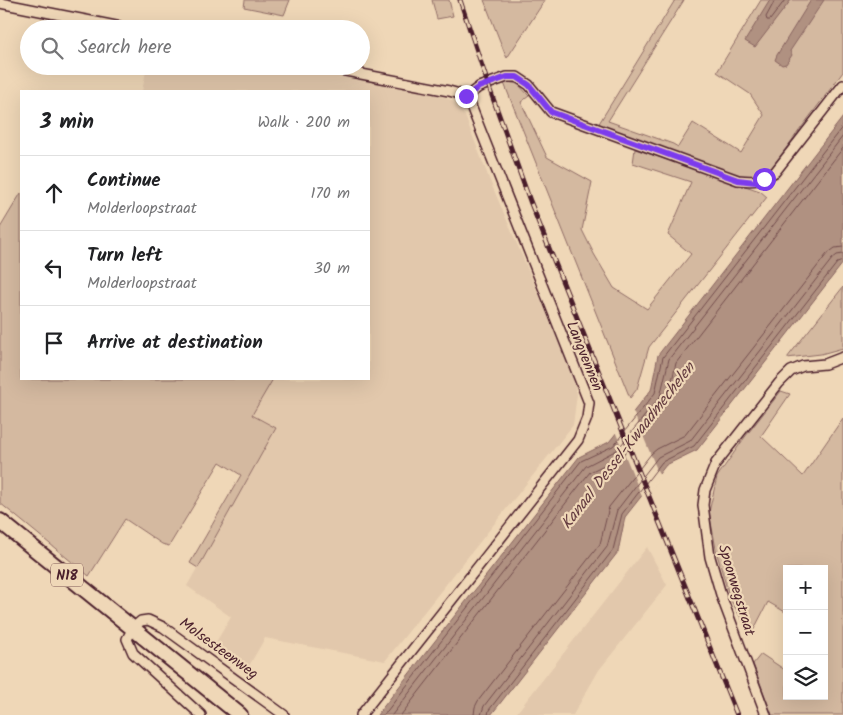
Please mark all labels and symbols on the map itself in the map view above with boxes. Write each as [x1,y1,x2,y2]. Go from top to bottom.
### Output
route end [455,85,478,108]
route start [753,168,776,191]
street label: Langvennen [559,317,609,395]
water label: Kanaal Dessel-Kwaadmechelen [555,356,702,535]
street label: Spoorwegstraat [711,542,761,639]
road number: N18 [51,564,83,586]
street label: Molsesteenweg [174,612,263,686]

